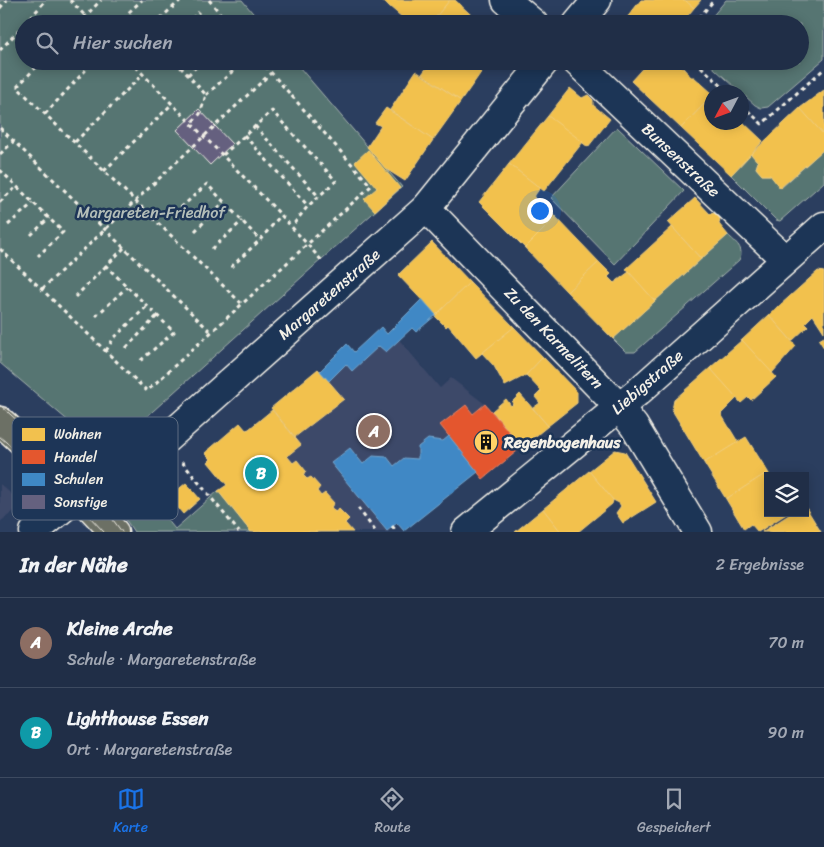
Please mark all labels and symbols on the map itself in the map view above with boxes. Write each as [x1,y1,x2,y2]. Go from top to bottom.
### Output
north arrow [704,85,749,130]
street label: Bunsenstraße [635,115,727,205]
park label: Margareten-Friedhof [77,198,227,227]
your location [527,198,553,224]
street label: Margaretenstraße [271,241,387,347]
street label: Zu den Karmelitern [497,280,611,397]
street label: Liebigstraße [604,342,690,422]
pin: A [358,412,390,450]
legend [12,417,178,520]
text: Wohnen [54,422,102,447]
place label: Regenbogenhaus [503,428,621,457]
building icon: Regenbogenhaus [473,429,499,455]
text: Handel [54,445,98,470]
pin: B [245,454,277,492]
text: Schulen [54,467,104,492]
text: Sonstige [54,490,107,515]

